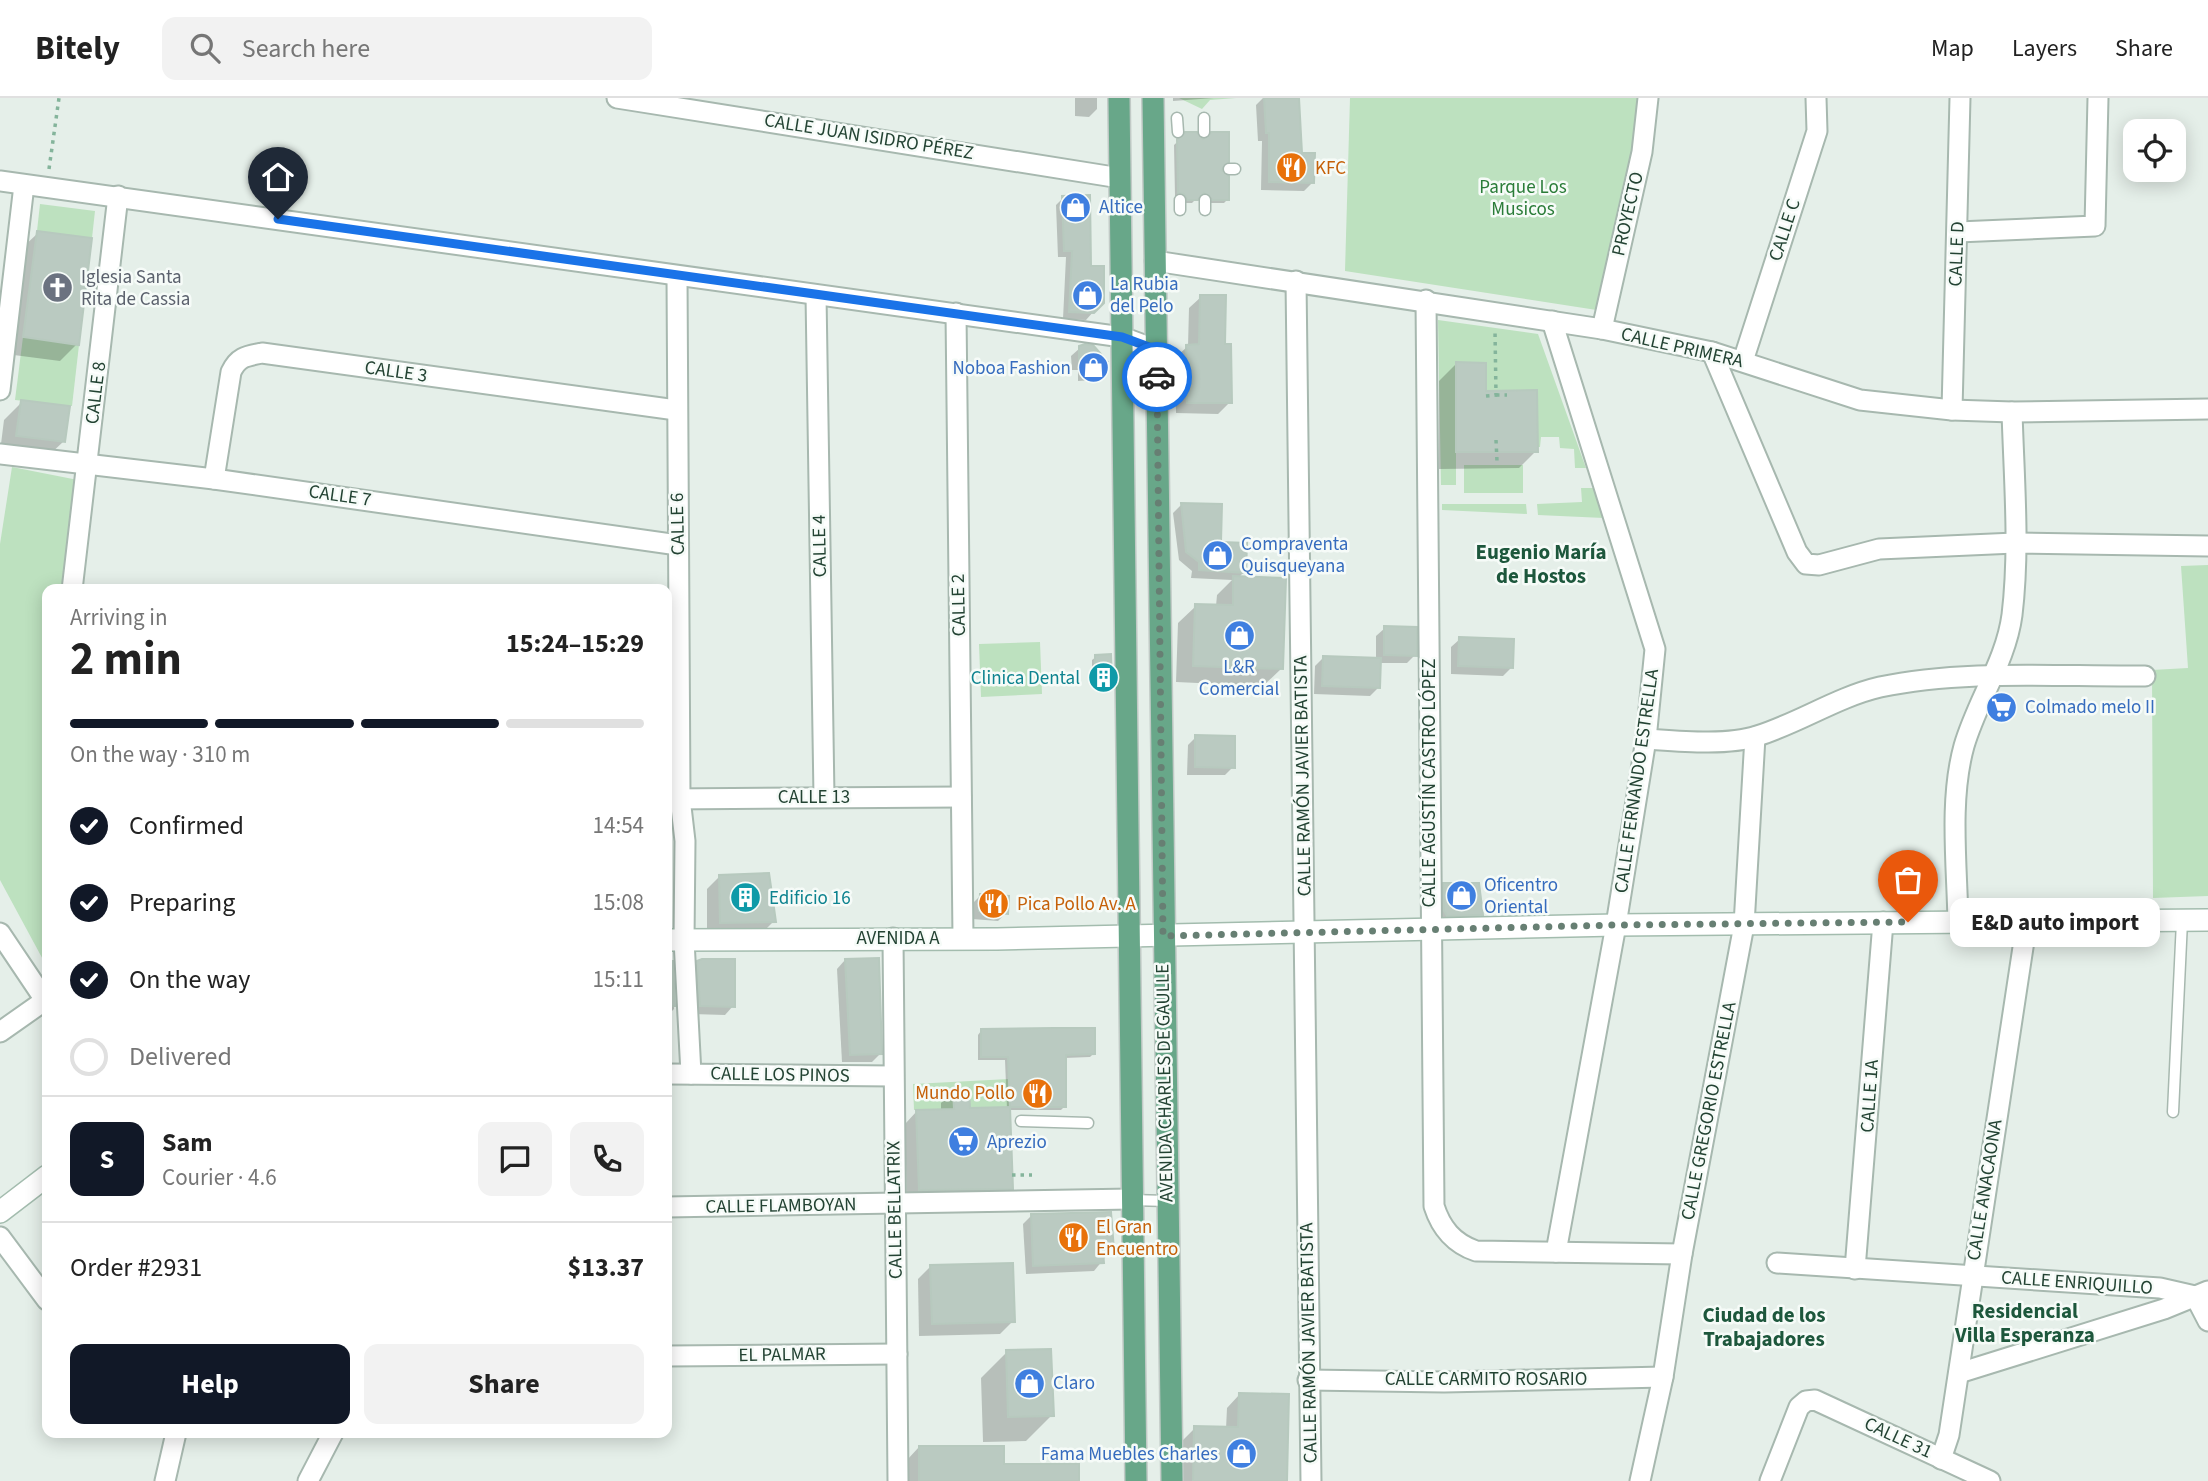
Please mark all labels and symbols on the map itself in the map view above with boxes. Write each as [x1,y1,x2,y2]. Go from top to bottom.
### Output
street label: CALLE JUAN ISIDRO PÉREZ [762,107,976,167]
pin [248,147,308,219]
restaurant icon: KFC [1275,151,1309,185]
place label: KFC [1315,155,1346,182]
street label: PROYECTO [1605,169,1651,259]
park label: Parque Los Musicos [1479,174,1567,223]
shop icon: Altice [1059,190,1093,224]
place label: Altice [1099,194,1143,221]
street label: CALLE C [1762,195,1808,265]
street label: CALLE D [1942,221,1972,287]
place label: Iglesia Santa Rita de Cassia [81,264,190,313]
church icon: Iglesia Santa Rita de Cassia [41,271,75,305]
place label: La Rubia del Pelo [1110,271,1179,320]
shop icon: La Rubia del Pelo [1070,278,1104,312]
street label: CALLE PRIMERA [1618,321,1747,375]
courier [1122,342,1192,412]
shop icon: Noboa Fashion [1077,351,1111,385]
street label: CALLE 3 [363,354,429,390]
place label: Noboa Fashion [953,355,1071,382]
street label: CALLE 8 [79,360,113,426]
street label: CALLE 7 [307,478,373,514]
street label: CALLE 6 [664,492,692,556]
street label: CALLE 4 [806,514,834,578]
place label: Compraventa Quisqueyana [1241,531,1348,580]
district label: Eugenio María de Hostos [1475,537,1607,591]
shop icon: Compraventa Quisqueyana [1201,538,1235,572]
street label: CALLE 2 [945,573,973,637]
shop icon: L&R Comercial [1222,619,1256,653]
place label: L&R Comercial [1199,654,1279,703]
street label: CALLE RAMÓN JAVIER BATISTA [1287,655,1319,897]
street label: CALLE AGUSTÍN CASTRO LÓPEZ [1416,658,1443,908]
building icon: Clinica Dental [1086,661,1120,695]
place label: Clinica Dental [971,665,1080,692]
street label: CALLE FERNANDO ESTRELLA [1608,666,1666,895]
supermarket icon: Colmado melo II [1985,690,2019,724]
place label: Colmado melo II [2025,694,2155,721]
street label: CALLE 13 [778,784,850,811]
pin [1878,850,1938,922]
place label: Oficentro Oriental [1484,872,1558,921]
shop icon: Oficentro Oriental [1444,879,1478,913]
building icon: Edificio 16 [729,881,763,915]
place label: Edificio 16 [769,885,851,912]
restaurant icon: Pica Pollo Av. A [977,887,1011,921]
place label: Pica Pollo Av. A [1017,891,1137,918]
callout: E&D auto import [1950,898,2160,946]
street label: AVENIDA A [856,925,940,952]
street label: AVENIDA CHARLES DE GAULLE [1149,964,1181,1202]
street label: CALLE GREGORIO ESTRELLA [1675,999,1744,1223]
street label: CALLE 1A [1854,1058,1886,1133]
street label: CALLE LOS PINOS [710,1060,850,1090]
restaurant icon: Mundo Pollo [1021,1076,1055,1110]
place label: Mundo Pollo [915,1080,1015,1107]
street label: CALLE ANACAONA [1961,1117,2010,1262]
supermarket icon: Aprezio [947,1125,981,1159]
place label: Aprezio [987,1129,1047,1156]
street label: CALLE BELLATRIX [880,1140,910,1279]
street label: CALLE FLAMBOYAN [705,1191,857,1221]
place label: El Gran Encuentro [1096,1214,1178,1263]
restaurant icon: El Gran Encuentro [1056,1221,1090,1255]
street label: CALLE RAMÓN JAVIER BATISTA [1293,1222,1325,1464]
street label: CALLE ENRIQUILLO [2000,1264,2154,1302]
district label: Residencial Villa Esperanza [1954,1296,2095,1350]
district label: Ciudad de los Trabajadores [1702,1300,1826,1354]
street label: EL PALMAR [738,1341,826,1369]
shop icon: Claro [1013,1366,1047,1400]
street label: CALLE CARMITO ROSARIO [1385,1366,1587,1393]
place label: Claro [1053,1370,1095,1397]
street label: CALLE 31 [1860,1410,1936,1466]
shop icon: Fama Muebles Charles [1224,1437,1258,1471]
place label: Fama Muebles Charles [1041,1441,1218,1468]

